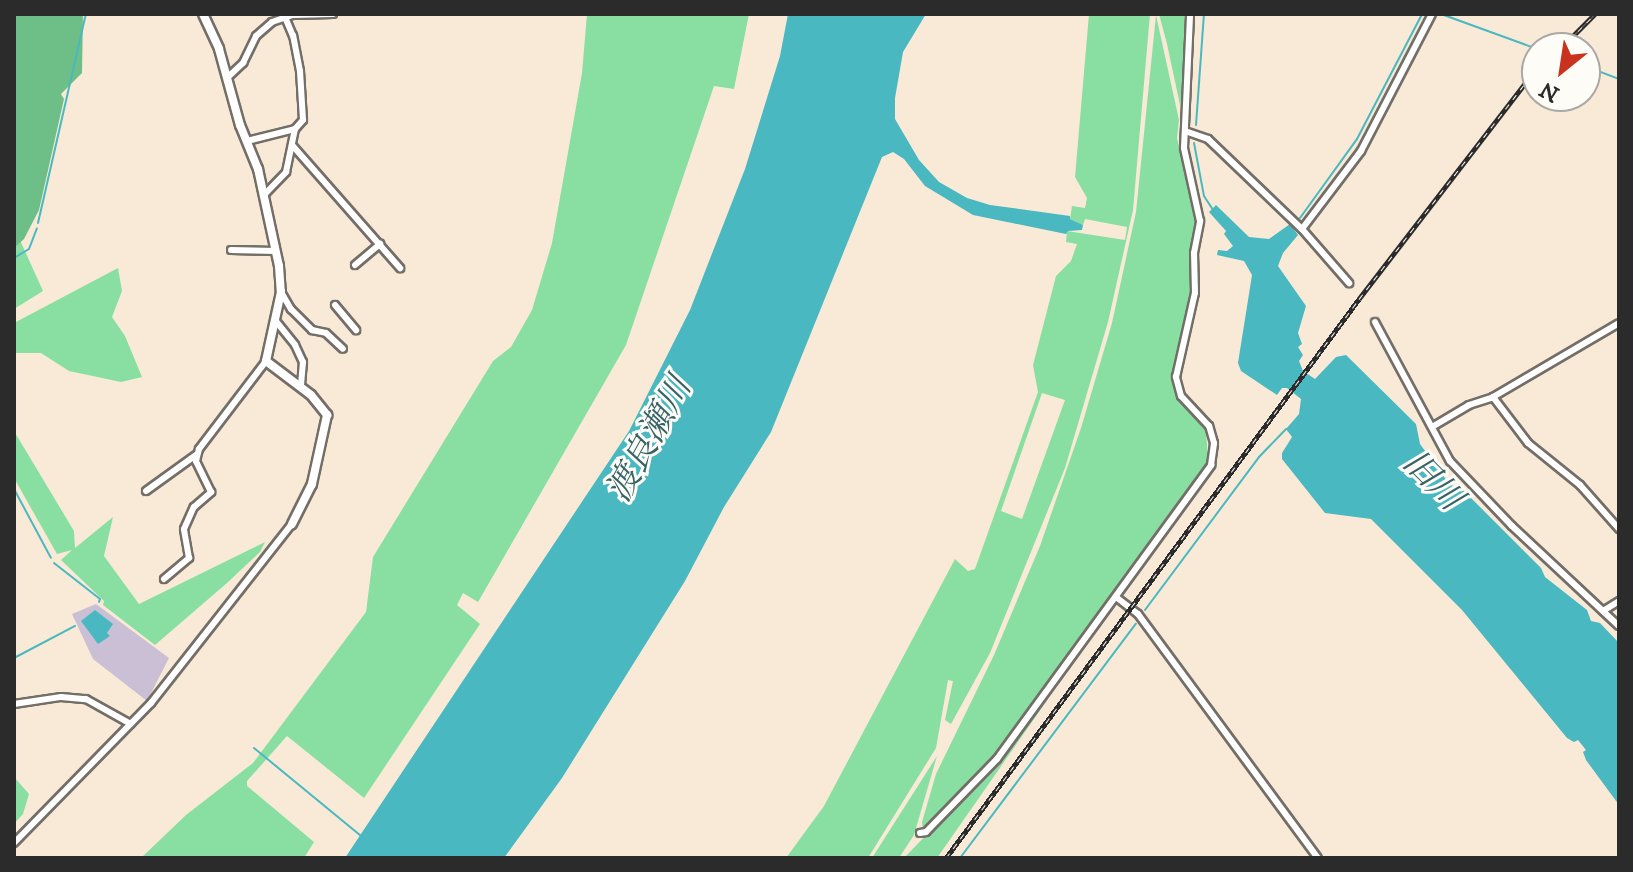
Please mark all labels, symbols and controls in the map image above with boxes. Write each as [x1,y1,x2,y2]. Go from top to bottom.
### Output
north arrow [1521,32,1601,112]
text: N [1535,75,1564,108]
water label: 渡良瀬川 [599,371,701,509]
water label: 旧川 [1394,443,1470,519]

